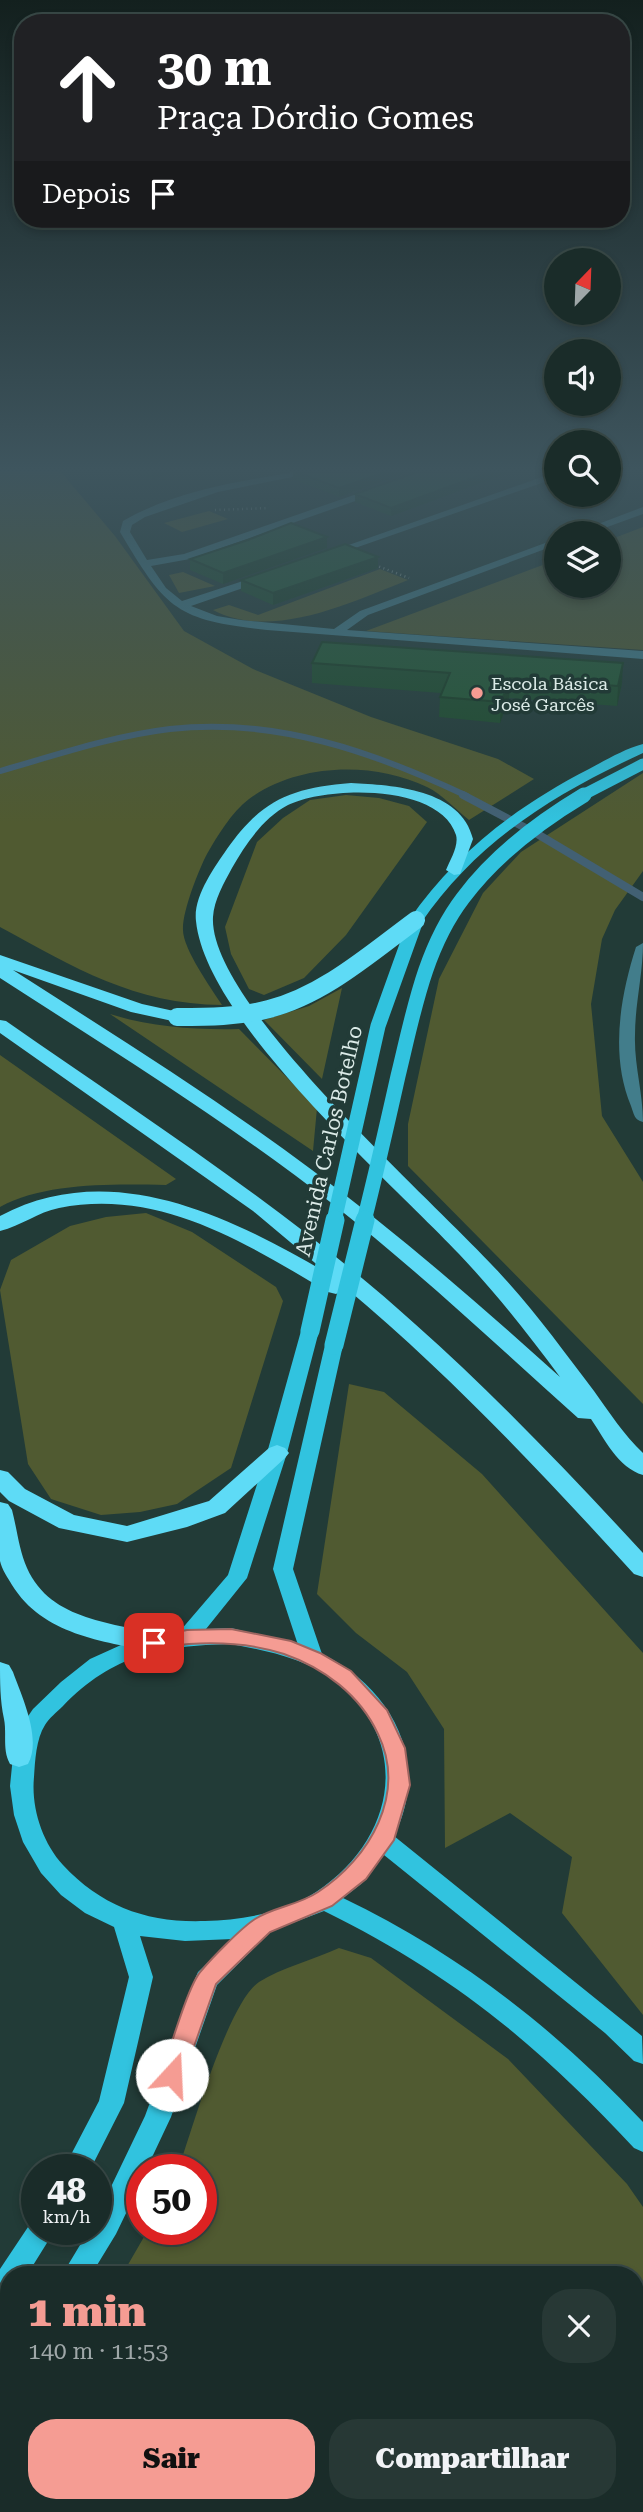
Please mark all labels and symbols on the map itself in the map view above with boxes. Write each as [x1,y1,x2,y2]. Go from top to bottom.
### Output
north arrow [544,248,621,326]
place label: Escola Básica José Garcês [491,673,608,715]
marker: Escola Básica José Garcês [469,685,485,701]
street label: Avenida Carlos Botelho [291,1023,367,1259]
pin [124,1613,184,1673]
position arrow [135,2038,209,2112]
speed limit sign: 50 [126,2154,217,2245]

